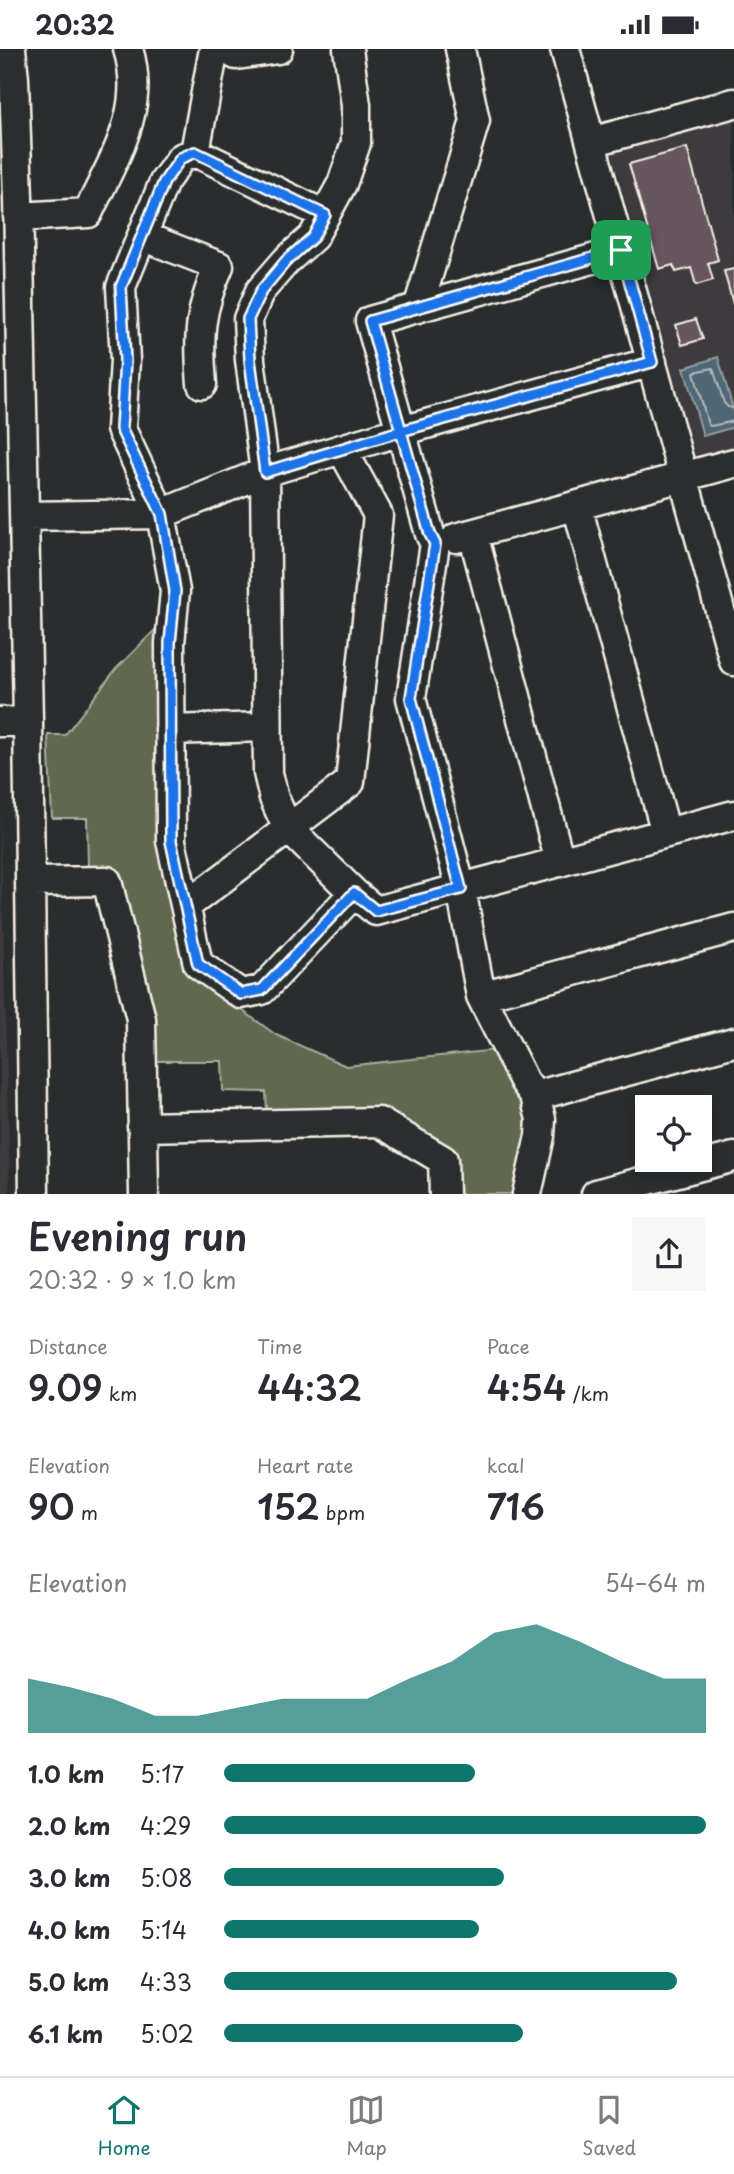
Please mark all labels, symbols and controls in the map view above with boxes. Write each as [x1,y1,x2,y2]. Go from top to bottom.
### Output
text: 20:32 [35,5,115,44]
pin [591,220,651,280]
icon: arrive [602,231,640,269]
map controls [635,1095,712,1172]
button: locate [635,1095,712,1172]
text: Evening run [28,1207,247,1264]
button: share [632,1217,706,1291]
text: 20:32 · 9 × 1.0 km [28,1262,236,1297]
text: Distance [28,1332,108,1360]
text: Time [257,1332,302,1360]
text: Pace [487,1332,530,1360]
text: 9.09 [28,1360,103,1413]
text: 44:32 [257,1360,362,1413]
text: 4:54 [487,1360,566,1413]
text: km [103,1379,137,1407]
text: /km [566,1379,609,1407]
text: Elevation [28,1451,110,1479]
text: Heart rate [257,1451,353,1479]
text: kcal [487,1451,525,1479]
text: 90 [28,1479,75,1532]
text: 152 [257,1479,320,1532]
text: 716 [487,1479,545,1532]
text: m [75,1498,98,1526]
text: bpm [320,1498,365,1526]
text: Elevation [28,1565,127,1600]
text: 54–64 m [605,1565,706,1600]
text: 1.0 km [28,1756,105,1791]
text: 5:17 [140,1756,184,1791]
text: 2.0 km [28,1808,110,1843]
text: 4:29 [140,1808,191,1843]
text: 3.0 km [28,1860,110,1895]
text: 5:08 [140,1860,193,1895]
text: 4.0 km [28,1912,111,1947]
text: 5:14 [140,1912,187,1947]
text: 5.0 km [28,1964,109,1999]
text: 4:33 [140,1964,192,1999]
text: 6.1 km [28,2016,103,2051]
text: 5:02 [140,2016,194,2051]
tab: Home [98,2091,151,2161]
tab: Map [346,2091,387,2161]
tab: Saved [582,2091,636,2161]

